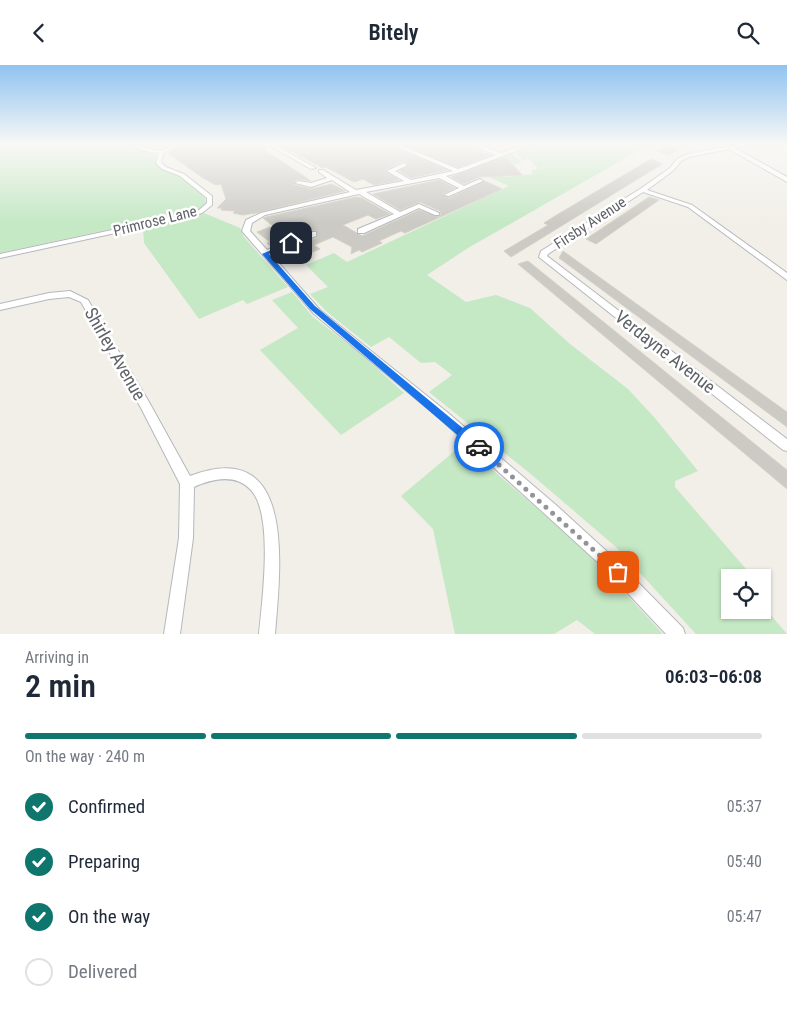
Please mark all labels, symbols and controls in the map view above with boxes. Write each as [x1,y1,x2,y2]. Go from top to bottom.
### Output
icon: back [25,19,53,47]
icon: search [734,19,762,47]
text: Bitely [369,20,418,45]
street label: Firsby Avenue [551,193,629,253]
street label: Primrose Lane [111,202,199,240]
pin [270,222,312,264]
icon: home [277,229,305,257]
street label: Shirley Avenue [80,304,150,404]
street label: Verdayne Avenue [611,306,720,397]
courier [454,422,504,472]
icon: car [465,433,493,461]
pin [597,551,639,593]
icon: bag [604,558,632,586]
map controls [721,569,771,619]
button: locate [721,569,771,619]
text: Arriving in [25,648,89,667]
text: 06:03–06:08 [665,665,762,688]
text: 2 min [25,667,96,705]
text: On the way · 240 m [25,747,145,766]
icon: check [25,793,53,821]
text: Confirmed [68,795,145,818]
text: 05:37 [727,797,762,816]
icon: check [25,848,53,876]
text: Preparing [68,850,140,873]
text: 05:40 [727,852,762,871]
icon: check [25,903,53,931]
text: On the way [68,905,150,928]
text: 05:47 [727,907,762,926]
text: Delivered [68,960,137,983]

